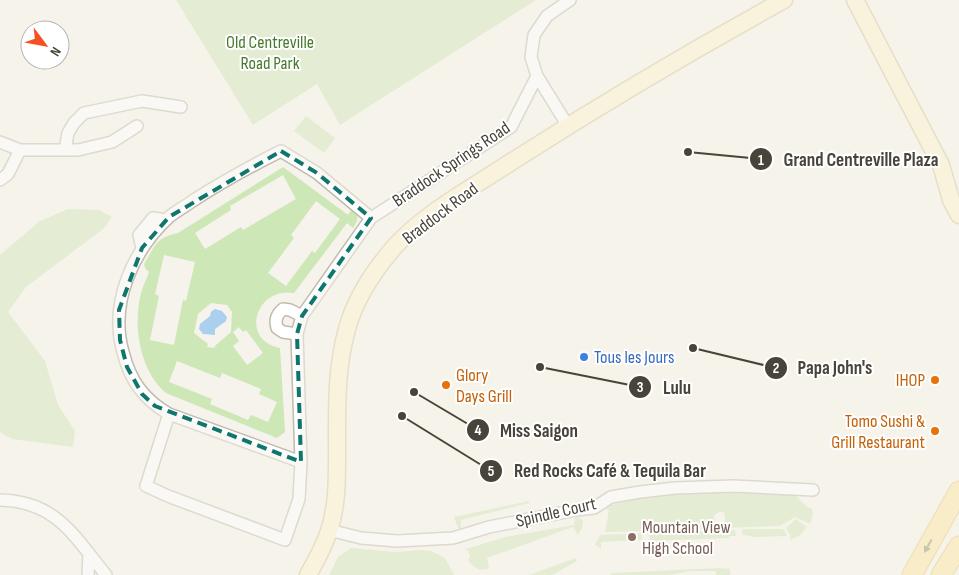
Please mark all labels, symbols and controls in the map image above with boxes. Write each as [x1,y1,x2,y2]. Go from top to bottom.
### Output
north arrow [20,20,70,70]
park label: Old Centreville Road Park [226,32,314,74]
text: N [46,44,65,59]
street label: Braddock Springs Road [389,117,514,211]
callout: Grand Centreville Plaza [748,142,948,176]
text: Grand Centreville Plaza [783,149,939,172]
text: 1 [758,151,764,170]
street label: Braddock Road [398,178,482,249]
place label: Tous les Jours [594,347,674,368]
marker: Tous les Jours [578,351,590,363]
callout: Papa John's [763,351,883,385]
text: Papa John's [798,357,872,380]
text: 2 [773,359,779,378]
place label: Glory Days Grill [456,365,512,407]
callout: Lulu [628,370,701,404]
place label: IHOP [896,370,925,391]
marker: IHOP [929,374,941,386]
text: Lulu [663,377,691,400]
text: 3 [637,378,644,397]
marker: Glory Days Grill [440,379,452,391]
place label: Tomo Sushi & Grill Restaurant [831,411,926,453]
callout: Miss Saigon [465,413,588,447]
text: Miss Saigon [500,420,578,443]
text: 4 [475,421,482,440]
marker: Tomo Sushi & Grill Restaurant [929,425,941,437]
callout: Red Rocks Café & Tequila Bar [479,454,716,488]
text: Red Rocks Café & Tequila Bar [514,460,706,483]
text: 5 [488,462,495,481]
street label: Spindle Court [514,493,599,532]
place label: Mountain View High School [642,517,731,559]
marker: Mountain View High School [626,531,638,543]
one-way arrow [924,539,932,553]

